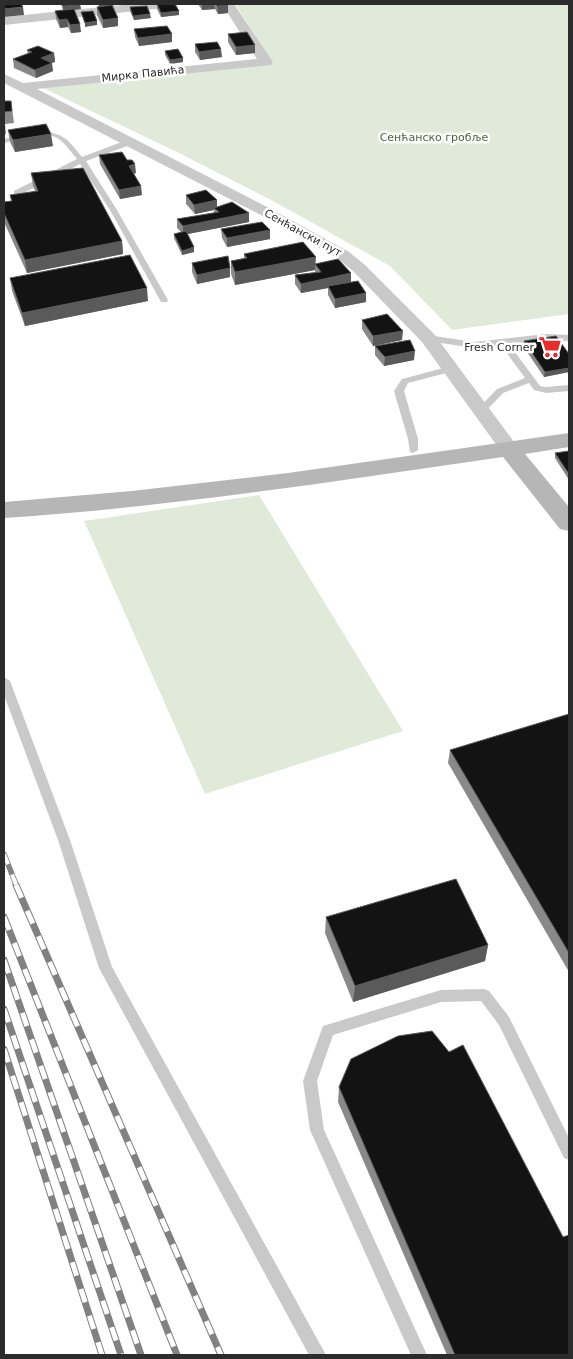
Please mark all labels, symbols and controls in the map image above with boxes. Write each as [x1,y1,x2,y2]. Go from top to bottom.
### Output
street label: Мирка Павића [101,63,185,85]
park label: Сенћанско гробље [380,131,489,144]
street label: Сенћански пут [262,206,344,260]
supermarket icon: Fresh Corner [537,334,563,360]
place label: Fresh Corner [464,341,534,354]

